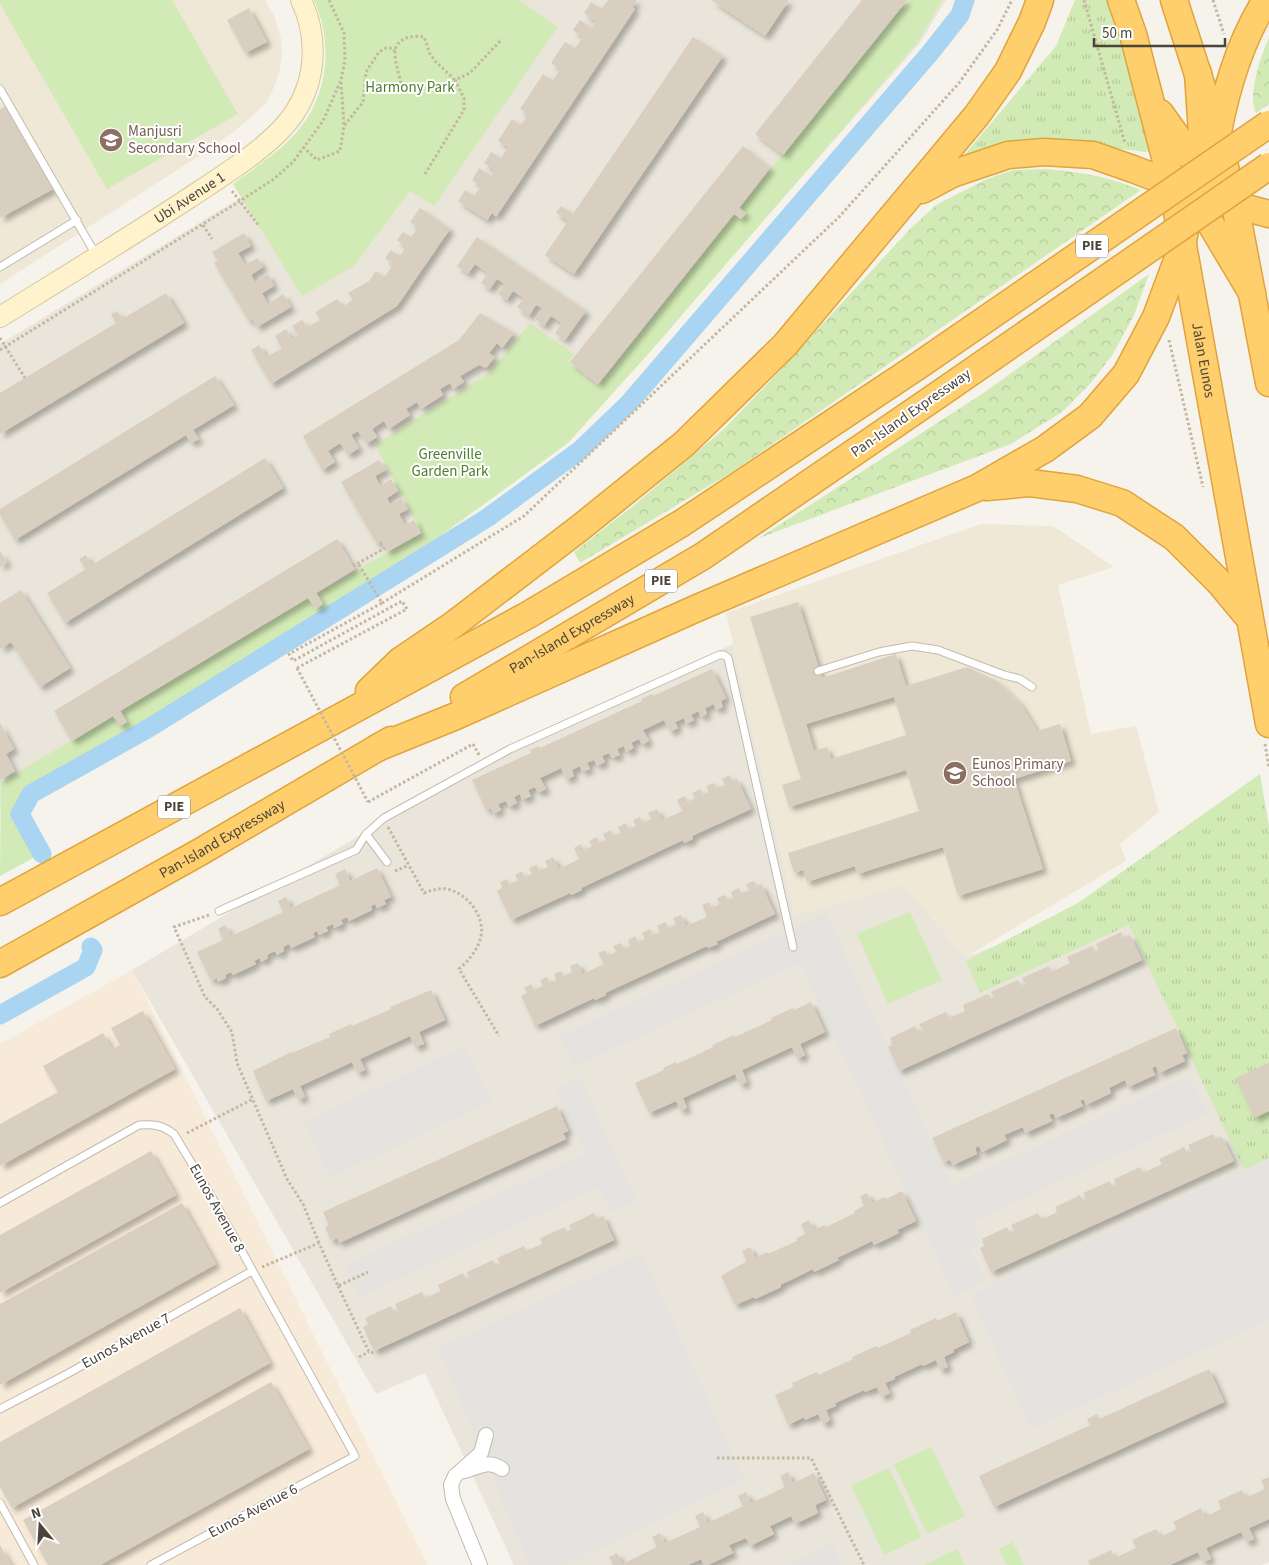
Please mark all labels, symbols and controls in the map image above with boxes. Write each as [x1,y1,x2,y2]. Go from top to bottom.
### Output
scale bar [1094,15,1225,47]
text: 50 m [1102,23,1132,44]
park label: Harmony Park [365,77,455,98]
place label: Manjusri Secondary School [128,121,241,159]
school or university icon: Manjusri Secondary School [98,127,124,153]
street label: Ubi Avenue 1 [150,167,229,229]
road number: PIE [1076,235,1108,258]
street label: Jalan Eunos [1187,321,1221,399]
street label: Pan-Island Expressway [847,364,975,462]
park label: Greenville Garden Park [412,444,489,482]
road number: PIE [645,570,677,592]
street label: Pan-Island Expressway [505,588,638,679]
place label: Eunos Primary School [972,754,1064,792]
school or university icon: Eunos Primary School [942,760,968,786]
street label: Pan-Island Expressway [155,794,289,883]
road number: PIE [158,796,190,819]
street label: Eunos Avenue 8 [184,1160,250,1256]
street label: Eunos Avenue 7 [78,1308,174,1374]
street label: Eunos Avenue 6 [205,1479,301,1543]
north arrow [15,1500,65,1550]
text: N [29,1503,44,1525]

